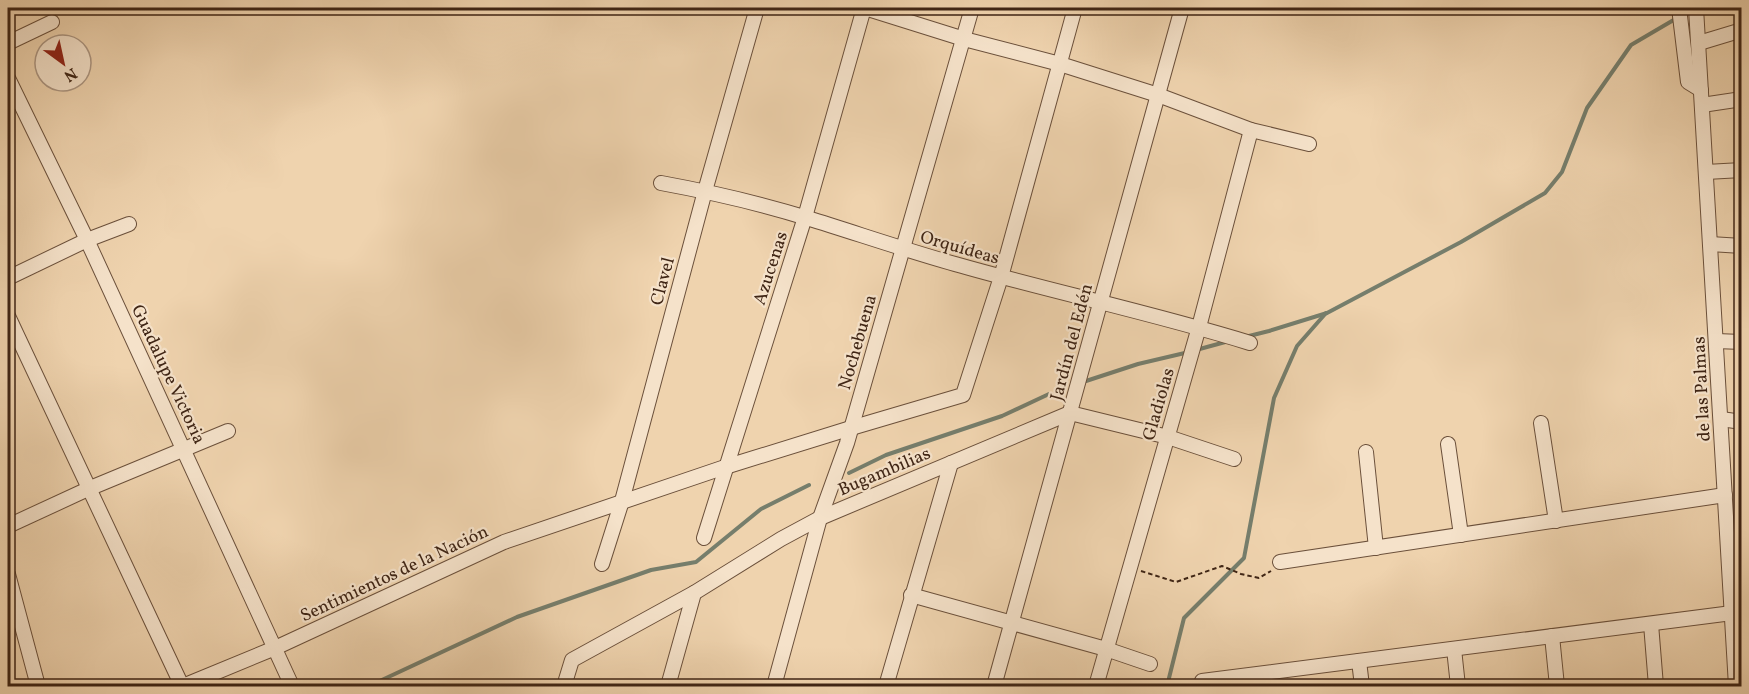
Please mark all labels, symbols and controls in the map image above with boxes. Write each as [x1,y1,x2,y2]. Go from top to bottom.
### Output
north arrow [33,33,93,93]
text: N [59,62,81,86]
street label: Orquídeas [917,225,1002,272]
street label: Azucenas [748,229,795,308]
street label: Clavel [645,255,682,308]
street label: Jardín del Edén [1045,281,1100,404]
street label: Nochebuena [833,292,884,393]
street label: Guadalupe Victoria [124,301,211,449]
street label: de las Palmas [1687,336,1718,442]
street label: Gladiolas [1137,365,1182,444]
street label: Bugambilias [835,442,935,503]
street label: Sentimientos de la Nación [296,520,493,629]

